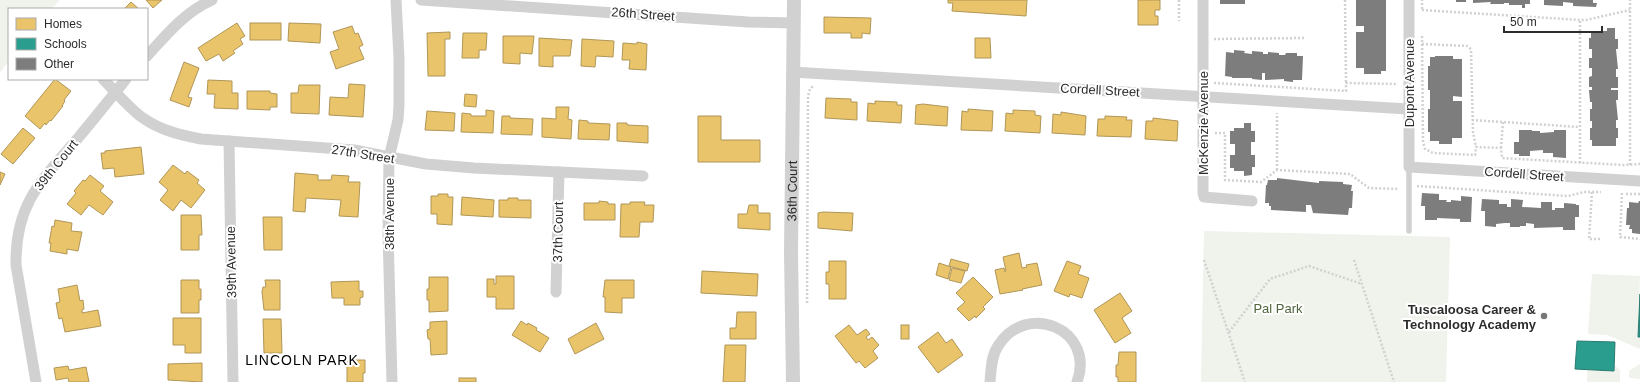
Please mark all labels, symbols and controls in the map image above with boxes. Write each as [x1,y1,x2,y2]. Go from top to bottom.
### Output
street label: 26th Street [611,4,676,24]
legend [8,8,148,80]
scale bar [1504,8,1602,34]
text: 50 m [1510,15,1537,29]
text: Homes [44,17,82,31]
text: Schools [44,37,87,51]
street label: Dupont Avenue [1402,39,1417,127]
text: Other [44,57,74,71]
street label: McKenzie Avenue [1196,71,1211,175]
street label: Cordell Street [1060,80,1140,100]
street label: 39th Court [31,136,81,193]
street label: 27th Street [330,142,396,166]
street label: 36th Court [784,160,800,221]
street label: Cordell Street [1484,164,1565,184]
street label: 38th Avenue [382,178,397,250]
street label: 37th Court [550,201,566,262]
street label: 39th Avenue [223,226,239,298]
park label: Pal Park [1253,301,1303,316]
place label: Tuscaloosa Career & Technology Academy [1403,302,1537,332]
marker: Tuscaloosa Career & Technology Academy [1539,311,1549,321]
district label: LINCOLN PARK [245,352,359,368]

